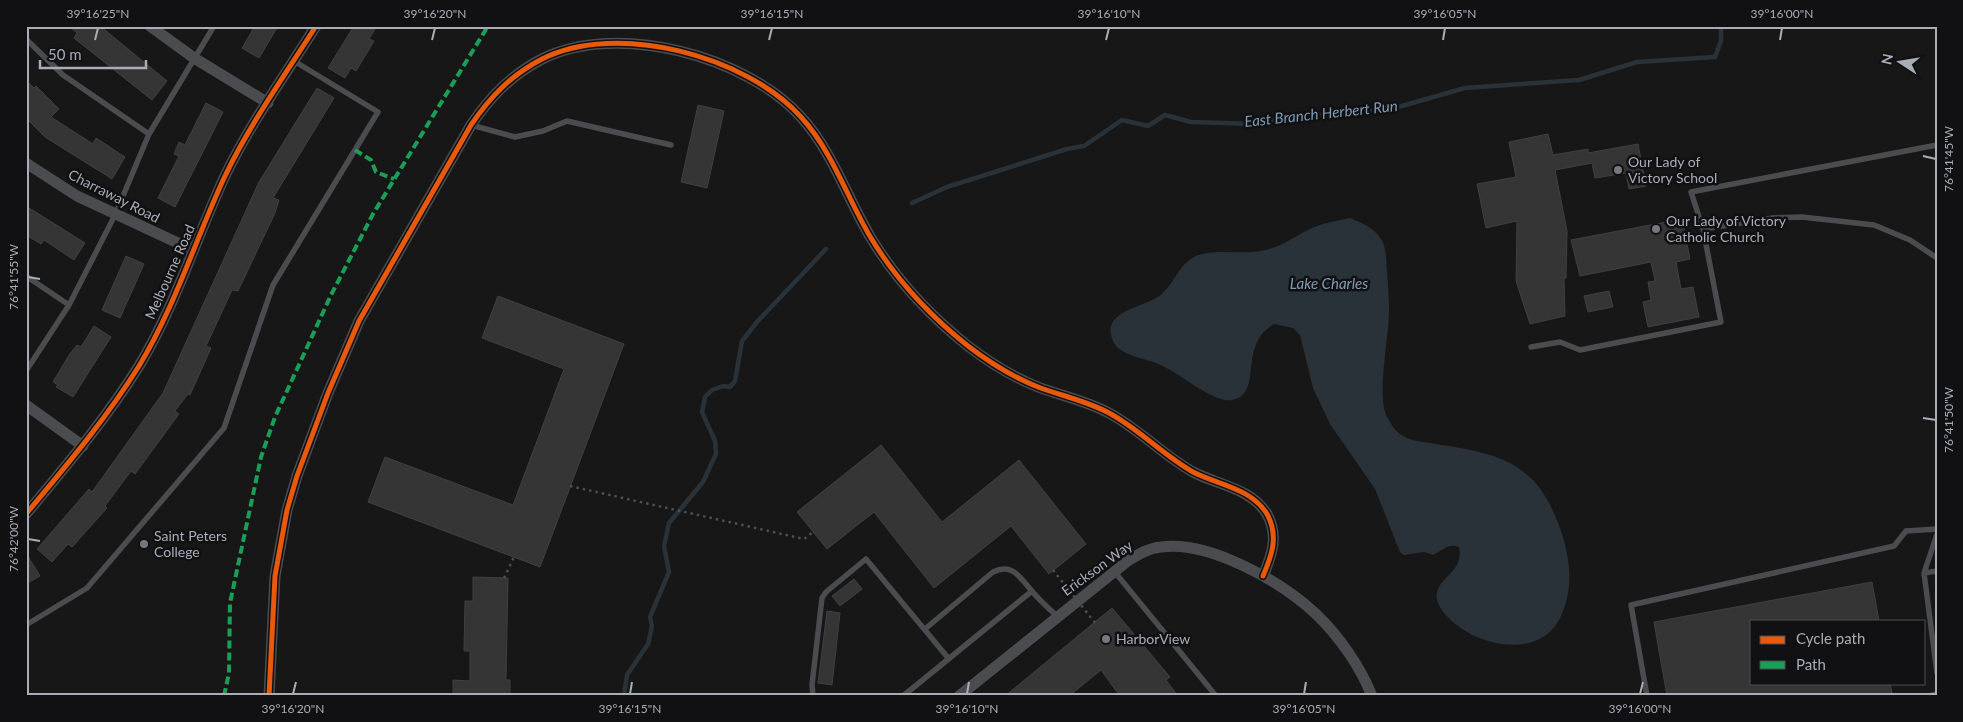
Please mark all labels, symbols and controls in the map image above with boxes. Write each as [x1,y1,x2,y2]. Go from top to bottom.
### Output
text: 39°16'25"N [67,6,129,21]
text: 39°16'20"N [404,6,466,21]
text: 39°16'15"N [741,6,803,21]
text: 39°16'10"N [1078,6,1140,21]
text: 39°16'05"N [1414,6,1476,21]
text: 39°16'00"N [1751,6,1813,21]
scale bar [40,38,146,70]
north arrow [1876,38,1926,88]
text: 50 m [48,45,82,63]
text: N [1877,52,1896,66]
water label: East Branch Herbert Run [1243,96,1398,130]
text: 76°41'45"W [1941,125,1956,192]
place label: Our Lady of Victory School [1628,153,1717,186]
marker: Our Lady of Victory School [1612,164,1624,176]
street label: Charraway Road [66,165,163,226]
place label: Our Lady of Victory Catholic Church [1666,212,1787,245]
street label: Melbourne Road [141,222,198,322]
marker: Our Lady of Victory Catholic Church [1650,223,1662,235]
text: 76°41'55"W [6,243,21,310]
water label: Lake Charles [1290,274,1368,292]
text: 76°41'50"W [1941,386,1956,453]
text: 76°42'00"W [6,505,21,572]
place label: Saint Peters College [154,527,227,560]
street label: Erickson Way [1058,536,1136,599]
marker: Saint Peters College [138,538,150,550]
legend [1750,620,1926,684]
text: Cycle path [1796,629,1865,647]
place label: HarborView [1116,630,1190,647]
marker: HarborView [1100,633,1112,645]
text: Path [1796,655,1826,673]
text: 39°16'20"N [262,701,324,716]
text: 39°16'15"N [599,701,661,716]
text: 39°16'10"N [936,701,998,716]
text: 39°16'05"N [1273,701,1335,716]
text: 39°16'00"N [1609,701,1671,716]

